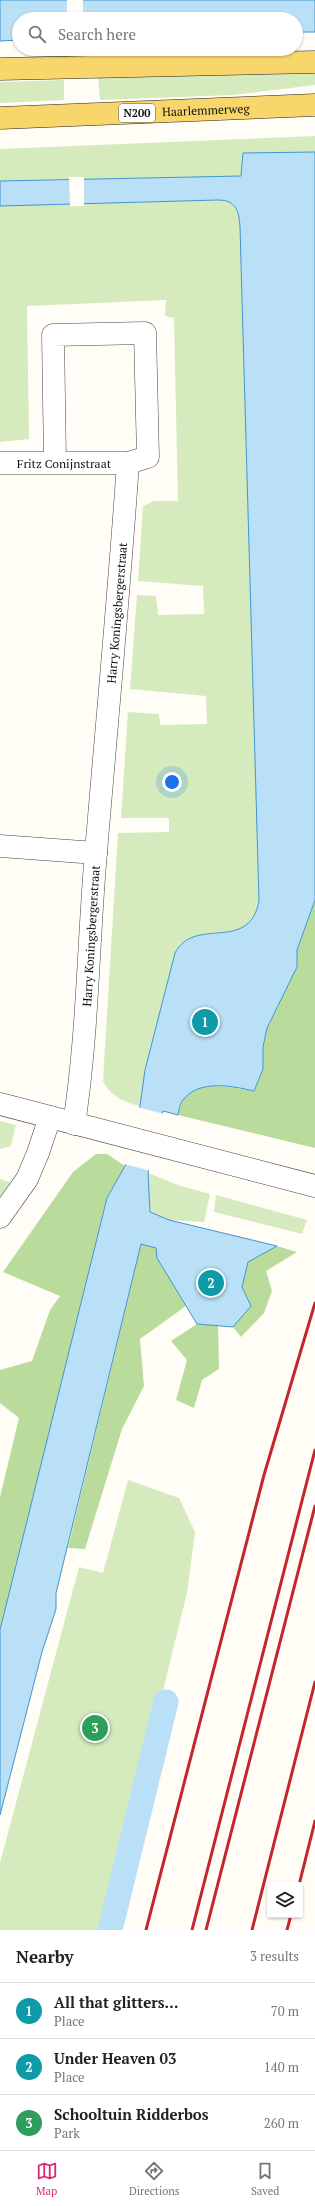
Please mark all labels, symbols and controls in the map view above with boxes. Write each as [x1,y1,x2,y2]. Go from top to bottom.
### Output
search box [12,12,303,56]
icon: search [26,23,48,45]
text: Search here [58,24,136,44]
street label: Haarlemmerweg [162,100,251,119]
road number: N200 [119,104,155,122]
street label: Fritz Conijnstraat [17,456,112,471]
street label: Harry Koningsbergerstraat [103,541,130,684]
your location [162,772,182,792]
street label: Harry Koningsbergerstraat [79,864,102,1007]
pin: 1 [192,1007,218,1037]
pin: 2 [198,1268,224,1298]
pin: 3 [82,1713,108,1743]
map controls [267,1882,303,1918]
button: layers [267,1882,303,1918]
text: Nearby [16,1945,74,1968]
text: 3 results [250,1947,299,1965]
text: All that glitters... [54,1992,178,2012]
text: 1 [25,2002,33,2020]
text: 70 m [271,2002,299,2020]
text: Place [54,2012,85,2030]
text: Under Heaven 03 [54,2048,176,2068]
text: 2 [25,2058,33,2076]
text: 140 m [264,2058,299,2076]
text: Place [54,2068,85,2086]
text: Schooltuin Ridderbos [54,2104,208,2124]
text: 3 [25,2114,33,2132]
text: 260 m [264,2114,299,2132]
text: Park [54,2124,80,2142]
tab: Map [36,2160,58,2198]
tab: Directions [129,2160,180,2198]
tab: Saved [251,2160,279,2198]

